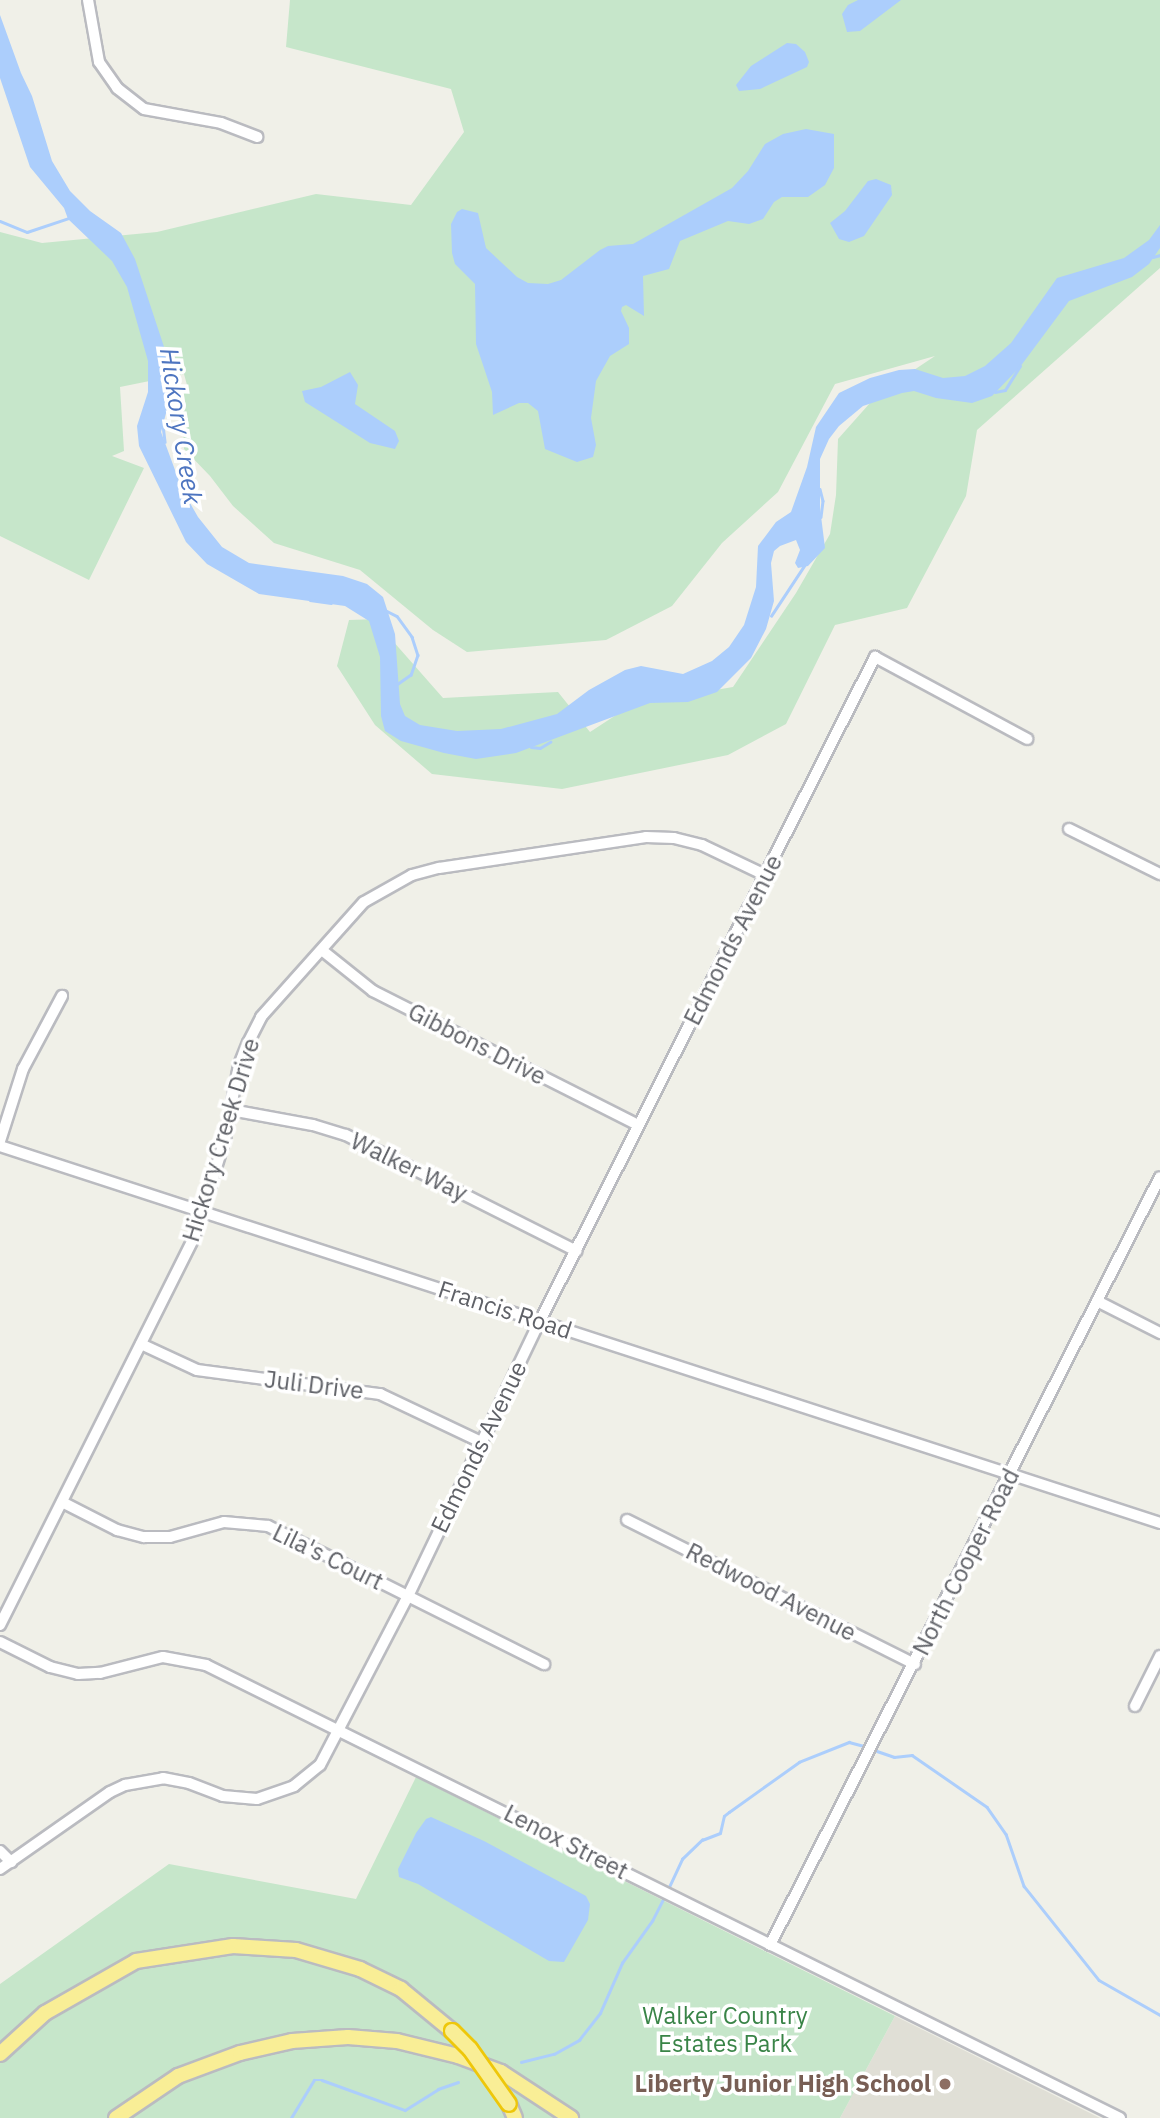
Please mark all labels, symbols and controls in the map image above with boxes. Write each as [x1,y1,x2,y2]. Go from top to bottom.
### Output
water label: Hickory Creek [153,345,209,507]
street label: Edmonds Avenue [678,850,788,1030]
street label: Gibbons Drive [403,997,551,1091]
street label: Hickory Creek Drive [176,1035,266,1245]
street label: Walker Way [346,1126,472,1208]
street label: Francis Road [435,1275,575,1345]
street label: Edmonds Avenue [425,1357,533,1537]
street label: Juli Drive [263,1365,365,1405]
street label: North Cooper Road [907,1464,1025,1660]
street label: Lila's Court [268,1518,388,1596]
street label: Redwood Avenue [681,1537,861,1647]
street label: Lenox Street [499,1798,633,1886]
park label: Walker Country Estates Park [642,2002,808,2058]
place label: Liberty Junior High School [635,2070,931,2098]
marker: Liberty Junior High School [937,2076,953,2092]

